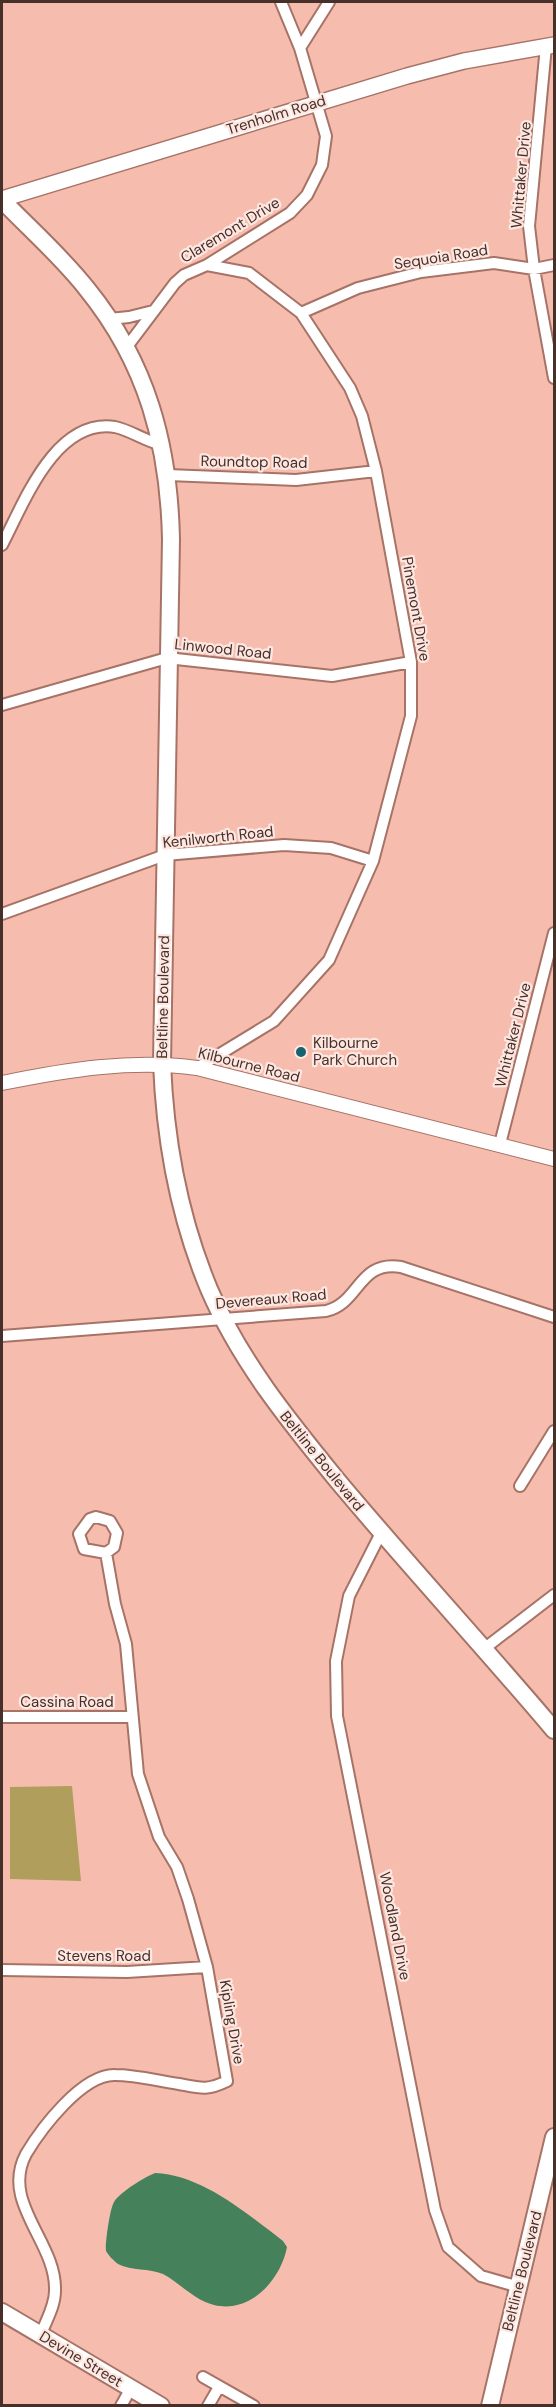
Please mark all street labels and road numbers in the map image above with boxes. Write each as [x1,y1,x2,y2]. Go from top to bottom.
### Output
street label: Trenholm Road [224,90,328,140]
street label: Whittaker Drive [506,121,536,229]
street label: Claremont Drive [177,193,283,267]
street label: Sequoia Road [393,240,489,274]
street label: Roundtop Road [200,451,308,473]
street label: Pinemont Drive [397,555,435,663]
street label: Linwood Road [174,634,272,664]
street label: Kenilworth Road [162,821,274,853]
street label: Beltline Boulevard [152,935,174,1059]
street label: Whittaker Drive [490,981,536,1089]
street label: Kilbourne Road [196,1043,302,1087]
street label: Devereaux Road [215,1284,327,1314]
street label: Beltline Boulevard [275,1407,369,1515]
street label: Cassina Road [20,1692,114,1712]
street label: Woodland Drive [375,1870,415,1982]
street label: Stevens Road [57,1946,151,1966]
street label: Kipling Drive [215,1978,249,2066]
street label: Beltline Boulevard [497,2209,547,2333]
street label: Devine Street [36,2326,126,2392]

